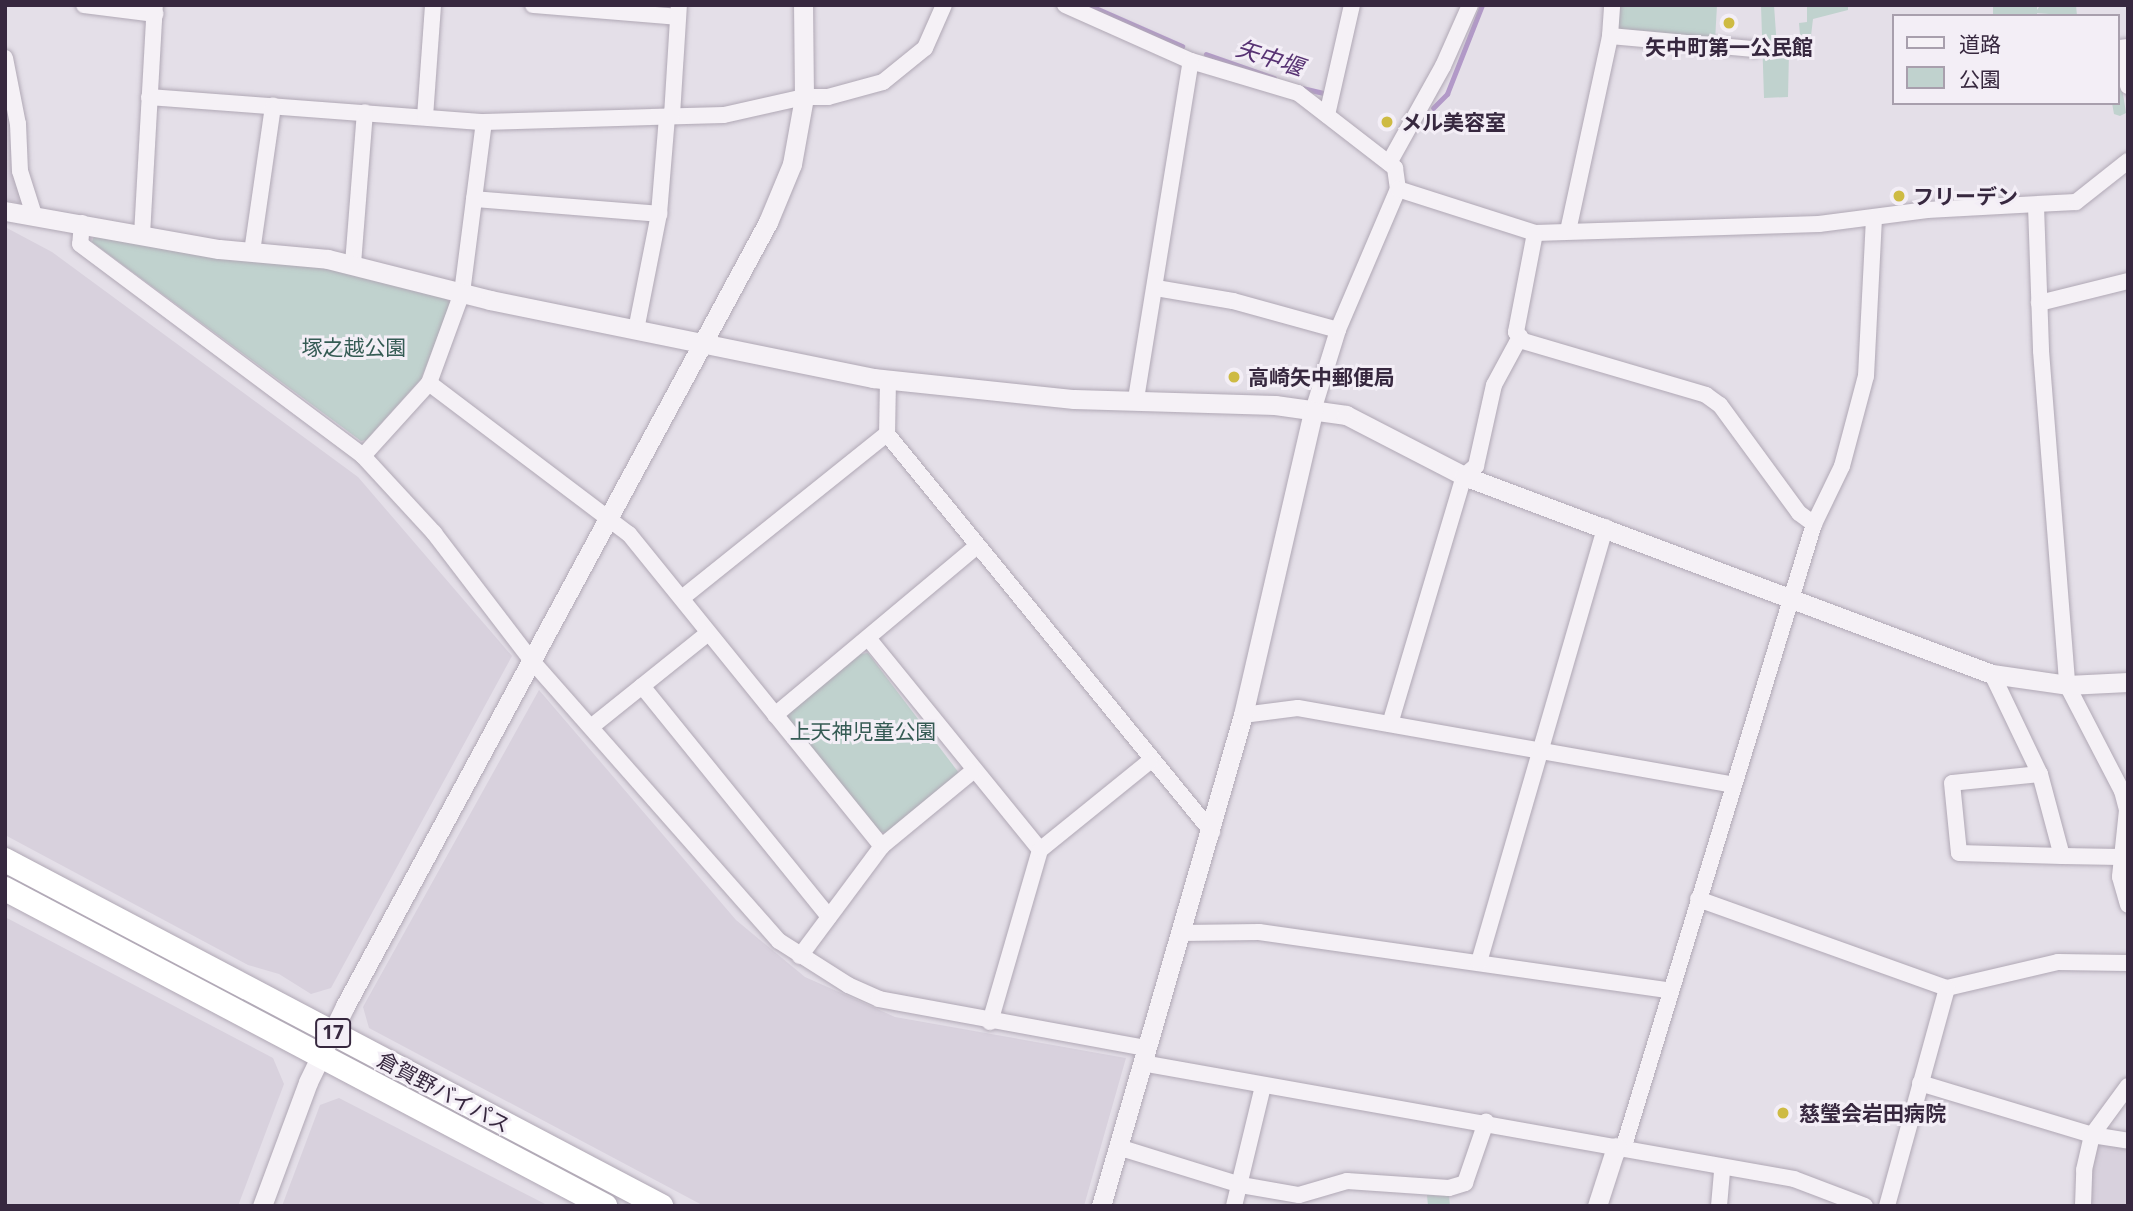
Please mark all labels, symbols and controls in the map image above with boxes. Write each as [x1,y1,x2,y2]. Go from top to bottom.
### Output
legend [1892,14,2119,105]
marker: 矢中町第一公民館 [1721,15,1737,31]
text: 道路 [1959,30,2001,58]
water label: 矢中堰 [1233,33,1307,81]
place label: 矢中町第一公民館 [1645,34,1813,60]
text: 公園 [1959,65,2001,93]
place label: メル美容室 [1401,109,1506,135]
marker: メル美容室 [1379,114,1395,130]
place label: フリーデン [1913,183,2018,209]
marker: フリーデン [1891,188,1907,204]
park label: 塚之越公園 [302,334,406,360]
place label: 高崎矢中郵便局 [1248,364,1395,390]
marker: 高崎矢中郵便局 [1226,369,1242,385]
park label: 上天神児童公園 [790,718,936,744]
road number: 17 [314,1018,352,1049]
street label: 倉賀野バイパス [373,1046,515,1138]
place label: 慈瑩会岩田病院 [1799,1100,1946,1126]
marker: 慈瑩会岩田病院 [1773,1103,1793,1123]

